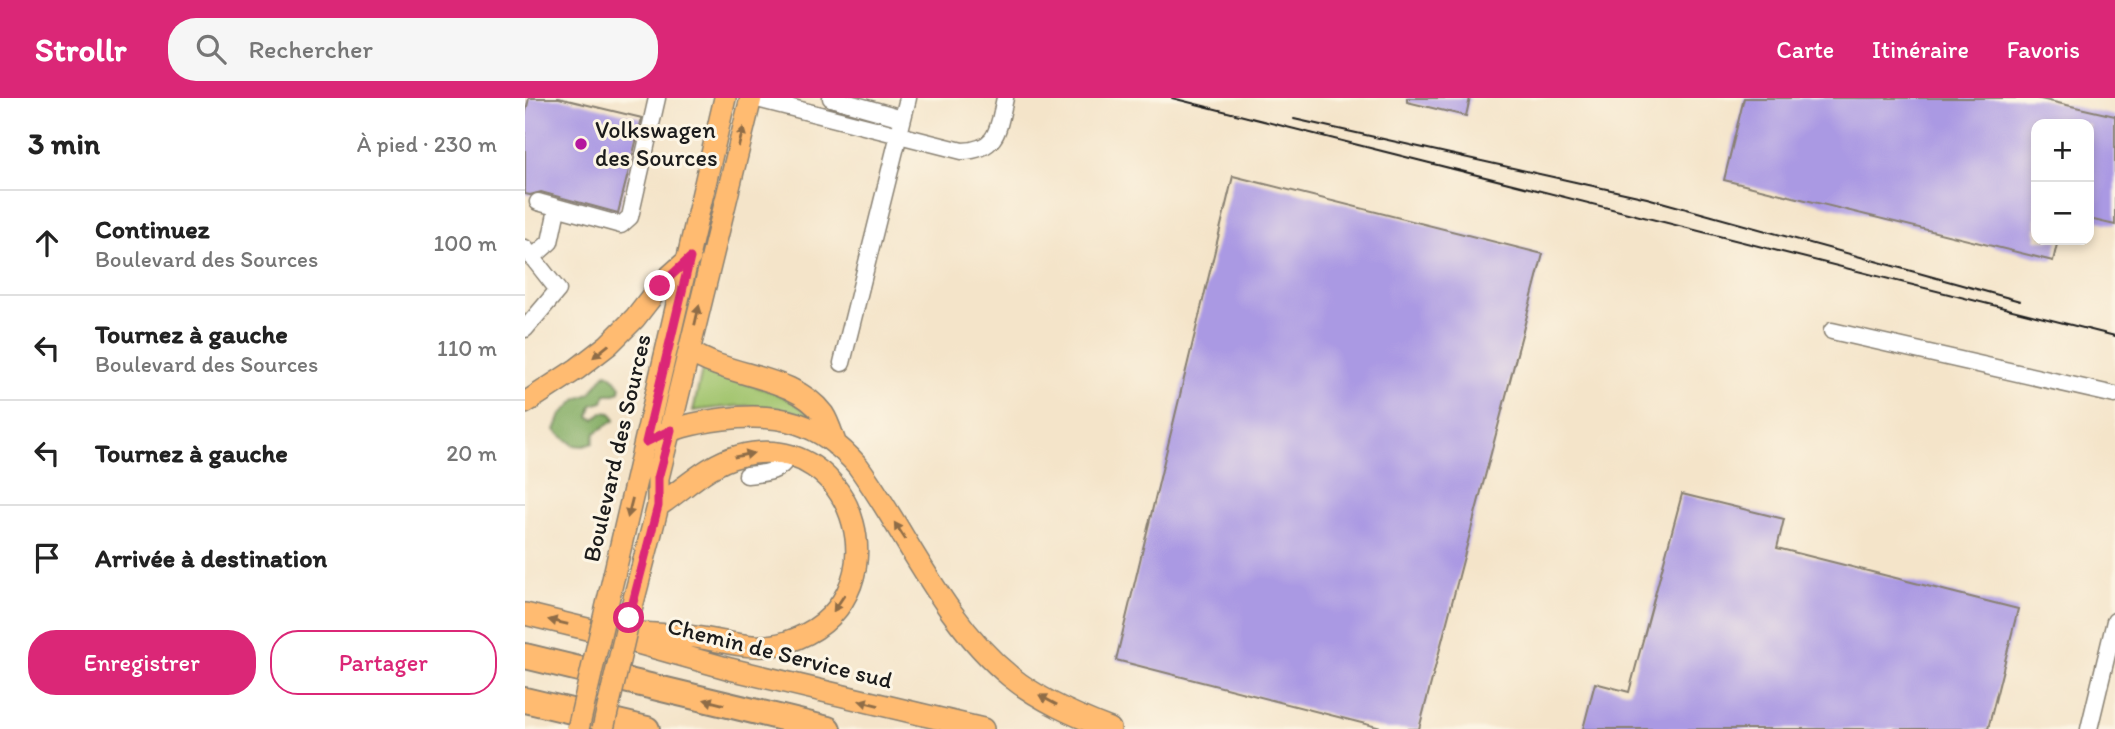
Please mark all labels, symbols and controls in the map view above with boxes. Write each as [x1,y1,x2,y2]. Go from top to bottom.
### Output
search box [168,18,658,81]
text: Strollr [35,30,126,69]
icon: search [192,30,230,68]
text: Rechercher [248,33,373,65]
text: Carte [1776,35,1834,64]
text: Itinéraire [1872,35,1969,64]
text: Favoris [2007,35,2080,64]
place label: Volkswagen des Sources [595,115,718,172]
map controls [2031,119,2094,245]
button: + [2031,119,2094,182]
text: 3 min [28,125,100,162]
one-way arrow [736,126,747,148]
text: À pied · 230 m [357,130,497,158]
marker: Volkswagen des Sources [573,136,589,152]
button: − [2031,182,2094,245]
text: Continuez [95,213,210,245]
icon: ahead [28,224,66,262]
text: 100 m [433,229,497,257]
text: Boulevard des Sources [95,245,318,273]
route end [644,270,675,301]
one-way arrow [692,304,703,326]
text: Tournez à gauche [95,318,288,350]
icon: left [28,329,66,367]
street label: Boulevard des Sources [576,331,657,565]
text: 110 m [437,334,497,362]
one-way arrow [593,343,611,358]
text: Boulevard des Sources [95,350,318,378]
icon: left [28,434,66,472]
text: Tournez à gauche [95,437,288,469]
text: 20 m [446,439,497,467]
one-way arrow [733,450,755,461]
one-way arrow [624,497,635,519]
one-way arrow [894,522,907,541]
icon: arrive [28,539,66,577]
text: Arrivée à destination [95,542,327,574]
one-way arrow [832,594,846,612]
route start [613,602,644,633]
street label: Chemin de Service sud [665,611,896,695]
one-way arrow [547,616,569,627]
button: Enregistrer [28,630,256,695]
button: Partager [270,630,497,695]
one-way arrow [1038,694,1057,706]
one-way arrow [703,696,725,707]
one-way arrow [858,697,880,708]

